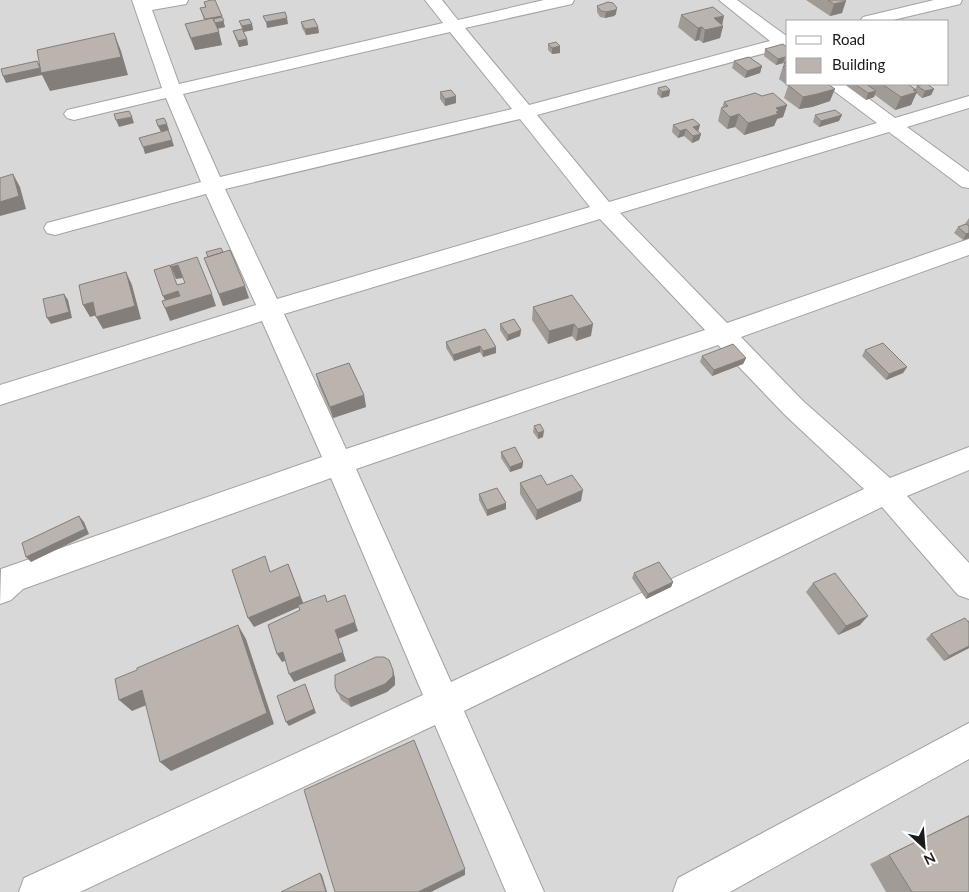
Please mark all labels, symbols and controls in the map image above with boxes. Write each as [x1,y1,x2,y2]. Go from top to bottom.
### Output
legend [786,20,949,85]
text: Road [832,30,865,48]
text: Building [832,55,885,73]
north arrow [899,822,949,872]
text: N [921,849,938,869]

